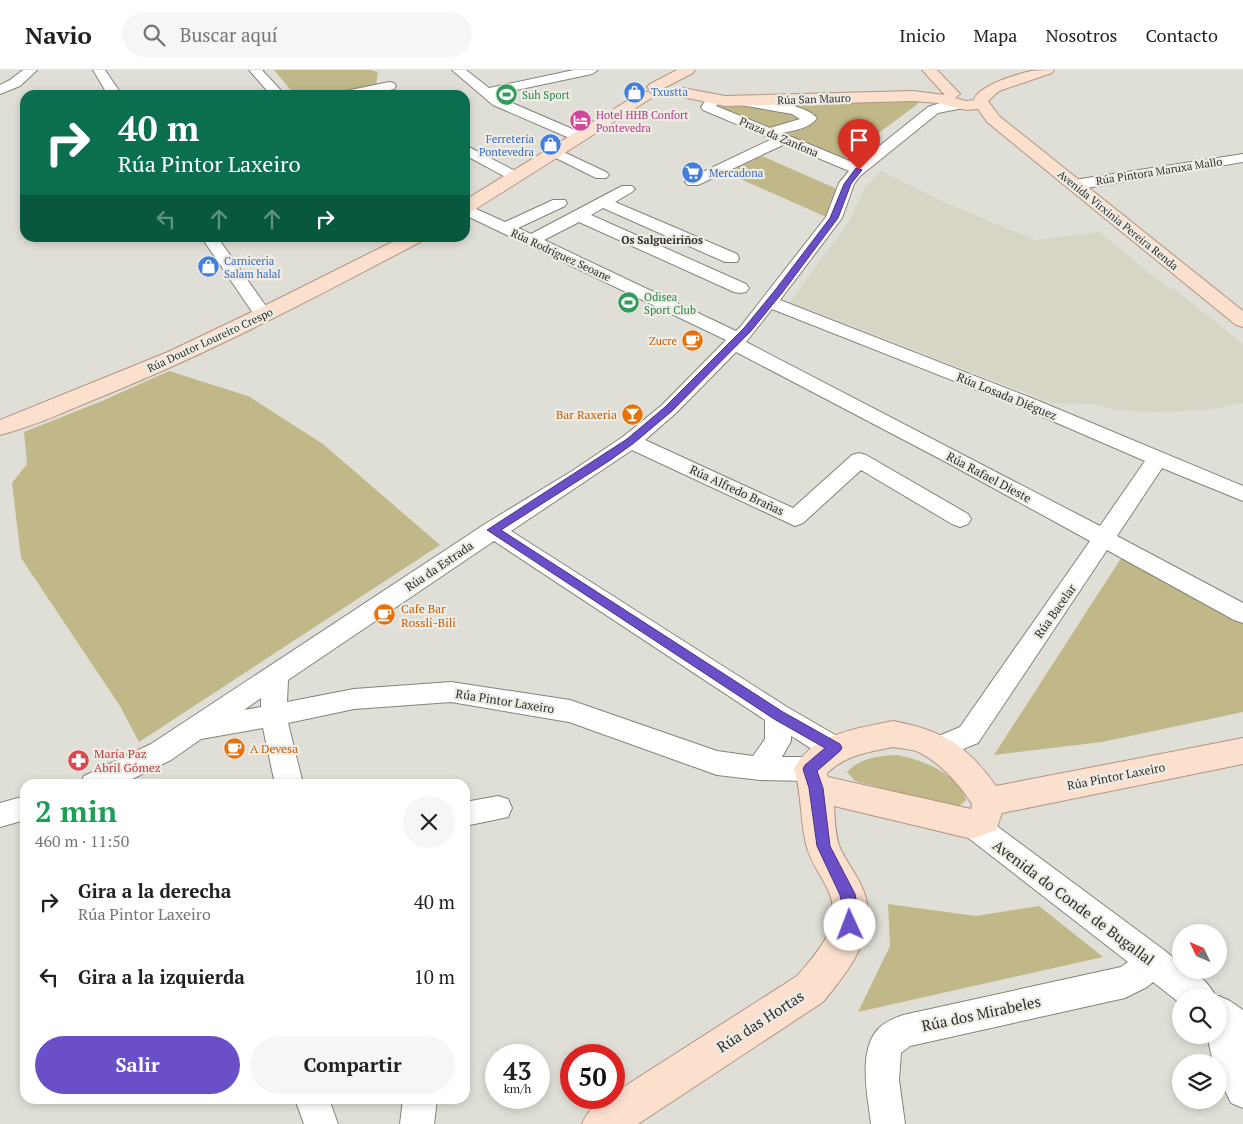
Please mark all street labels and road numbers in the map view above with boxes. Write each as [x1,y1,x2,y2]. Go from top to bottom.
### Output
street label: Rúa San Mauro [777,91,851,107]
street label: Praza da Zanfona [737,114,821,160]
street label: Rúa Pintora Maruxa Mallo [1095,154,1223,188]
street label: Avenida Virxinia Pereira Renda [1055,167,1182,273]
street label: Rúa Rodríguez Seoane [509,226,614,285]
street label: Rúa Doutor Loureiro Crespo [145,305,275,375]
street label: Rúa Losada Diéguez [955,369,1059,423]
street label: Rúa Rafael Dieste [944,448,1034,506]
street label: Rúa Alfredo Brañas [687,462,787,518]
street label: Rúa da Estrada [402,538,476,594]
street label: Rúa Bacelar [1031,581,1079,641]
street label: Rúa Pintor Laxeiro [455,686,556,716]
street label: Rúa Pintor Laxeiro [1066,759,1167,793]
street label: Avenida do Conde de Bugallal [989,835,1159,969]
street label: Rúa das Hortas [713,985,807,1057]
street label: Rúa dos Mirabeles [920,991,1042,1035]

